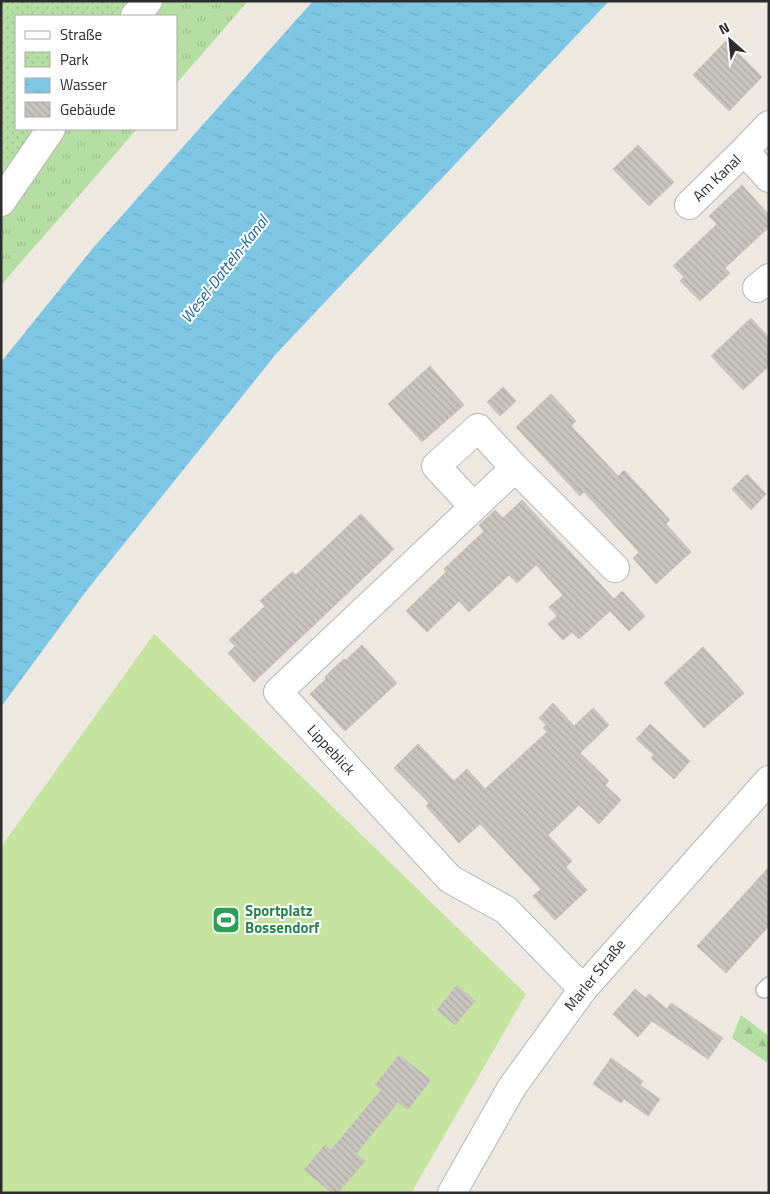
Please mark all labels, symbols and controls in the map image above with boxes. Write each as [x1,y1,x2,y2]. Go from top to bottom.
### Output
legend [15,15,178,130]
north arrow [705,15,755,65]
text: N [715,16,733,40]
text: Straße [60,23,102,46]
text: Park [60,48,89,71]
text: Wasser [60,73,107,96]
text: Gebäude [60,98,116,121]
street label: Am Kanal [687,149,746,207]
water label: Wesel-Datteln-Kanal [174,209,275,328]
street label: Lippeblick [302,719,361,780]
place label: Sportplatz Bossendorf [245,899,320,939]
sports icon: Sportplatz Bossendorf [211,905,241,935]
street label: Marler Straße [558,934,631,1016]

